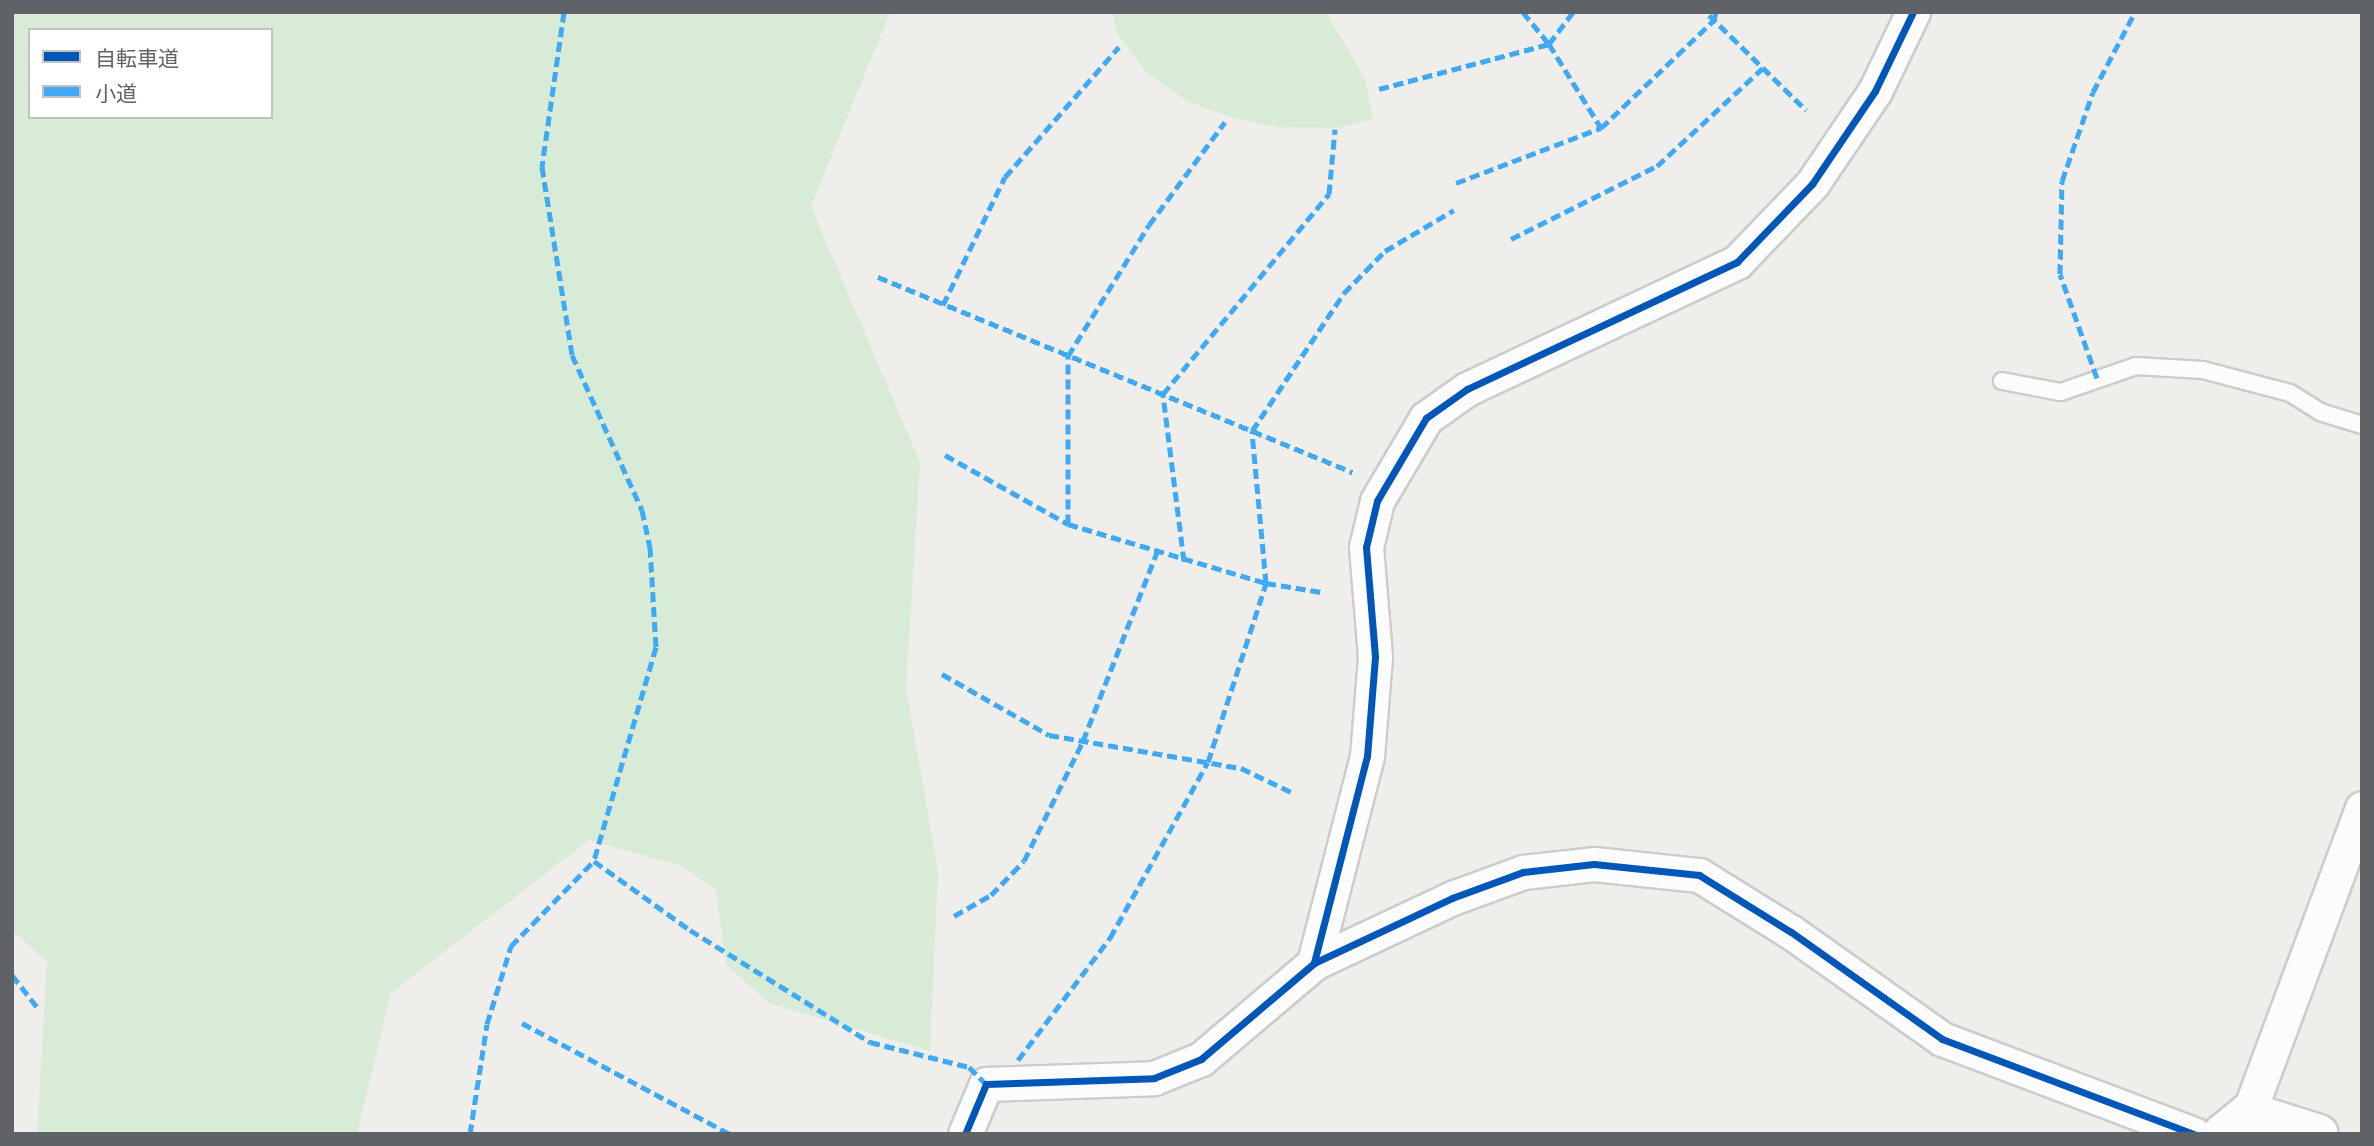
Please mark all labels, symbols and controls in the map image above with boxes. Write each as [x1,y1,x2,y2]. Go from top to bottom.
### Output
legend [28,28,273,119]
text: 自転車道 [95,44,179,72]
text: 小道 [95,79,137,107]

